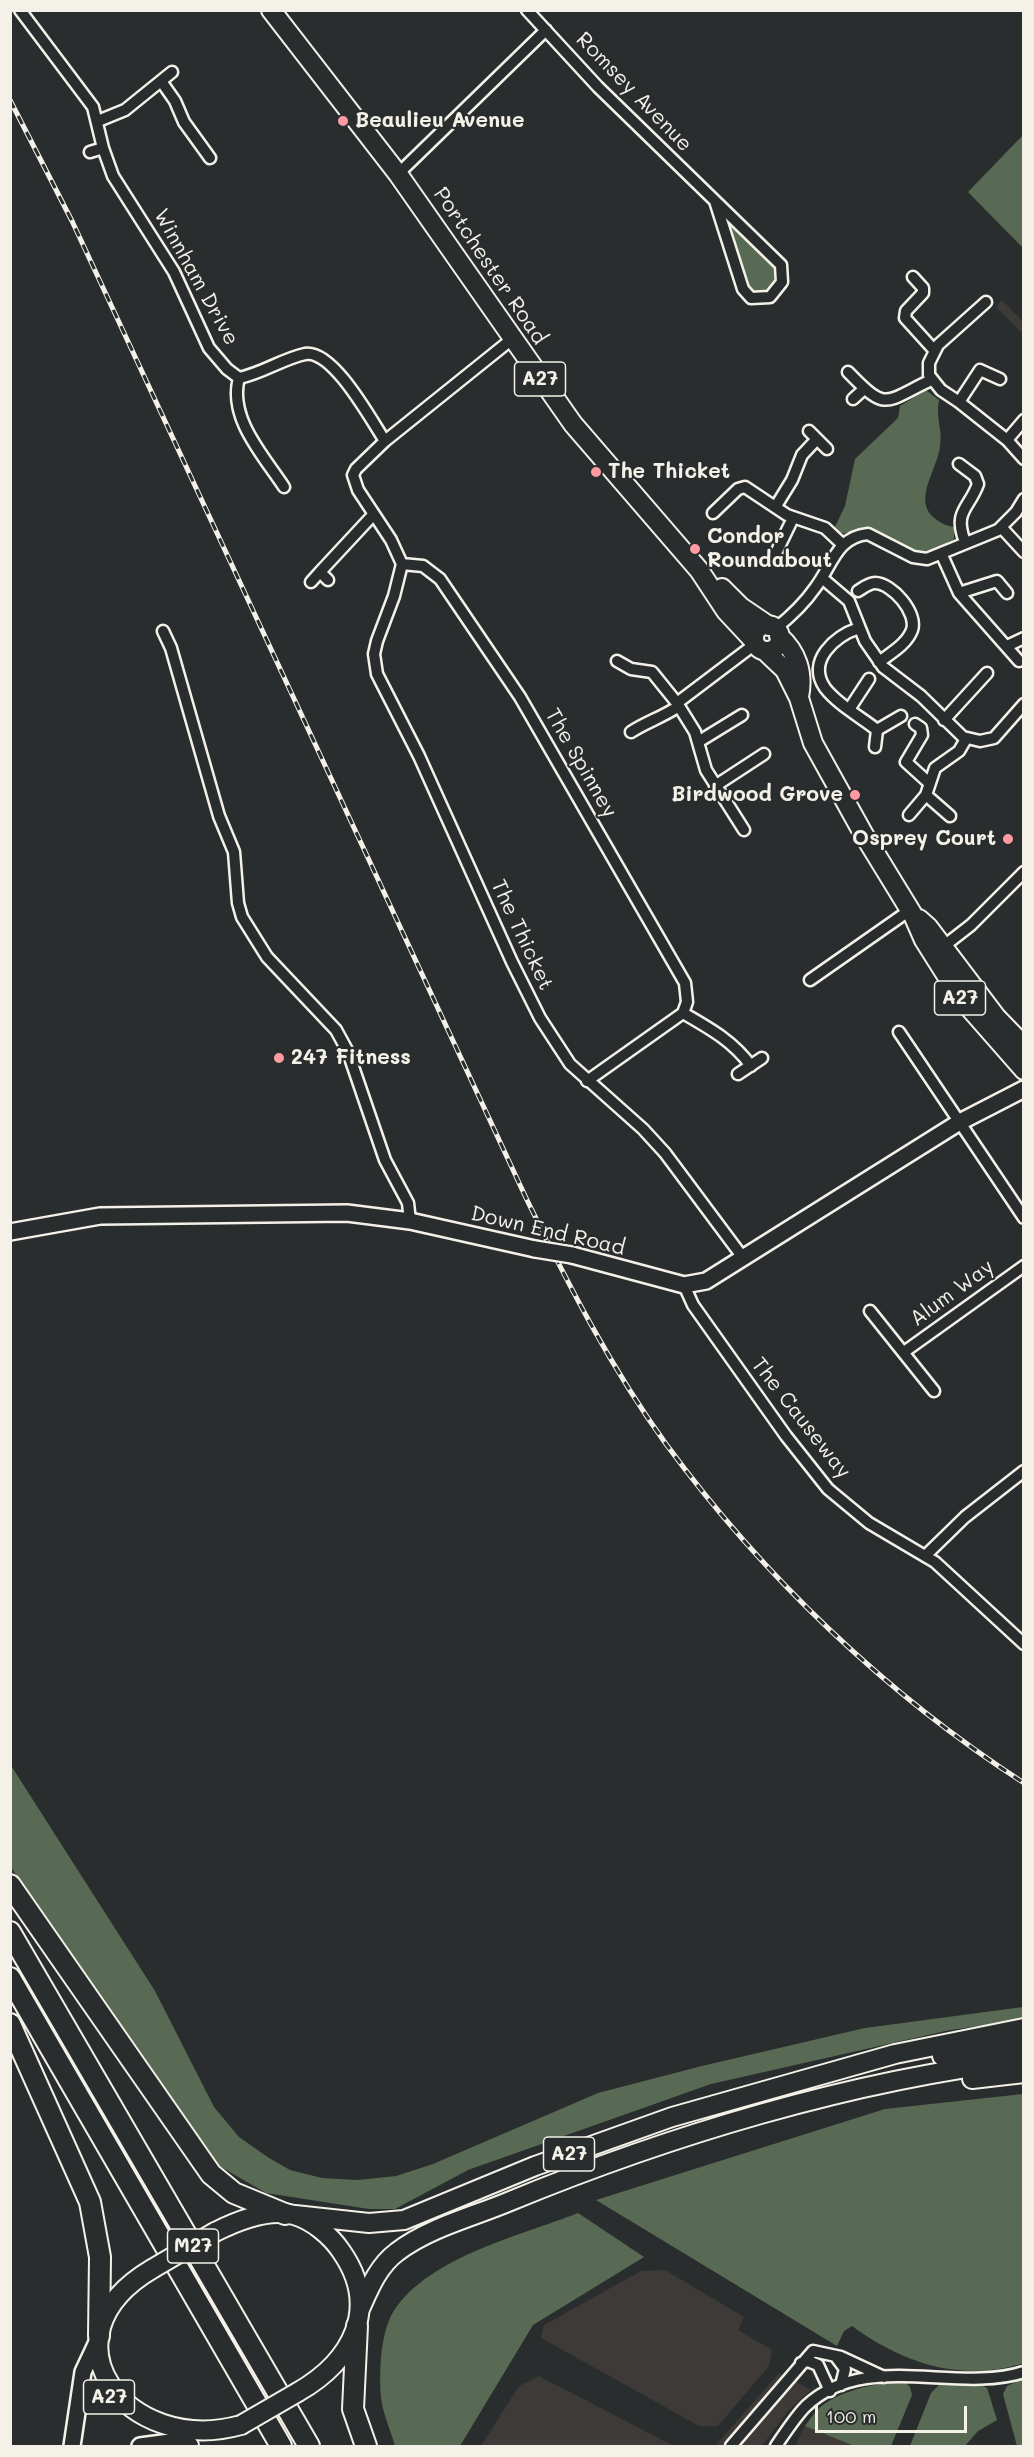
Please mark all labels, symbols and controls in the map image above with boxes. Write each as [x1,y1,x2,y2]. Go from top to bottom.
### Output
street label: Romsey Avenue [571,27,697,157]
place label: Beaulieu Avenue [355,108,525,134]
marker: Beaulieu Avenue [336,114,350,128]
street label: Portchester Road [428,183,552,349]
street label: Winnham Drive [148,204,244,350]
road number: A27 [514,362,566,396]
place label: The Thicket [608,459,730,485]
marker: The Thicket [589,465,603,479]
place label: Condor Roundabout [707,524,832,574]
marker: Condor Roundabout [688,542,702,556]
street label: The Spinney [540,704,622,822]
place label: Birdwood Grove [671,782,843,808]
marker: Birdwood Grove [848,788,862,802]
place label: Osprey Court [852,826,996,852]
marker: Osprey Court [1001,832,1015,846]
street label: The Thicket [485,876,559,994]
road number: A27 [934,981,986,1015]
place label: 247 Fitness [291,1045,411,1071]
marker: 247 Fitness [272,1051,286,1065]
street label: Down End Road [468,1201,628,1261]
street label: Alum Way [905,1254,999,1332]
street label: The Causeway [746,1353,856,1483]
road number: A27 [544,2137,594,2171]
road number: M27 [168,2229,218,2263]
road number: A27 [84,2380,134,2414]
scale bar [818,2394,970,2432]
text: 100 m [826,2404,876,2428]

